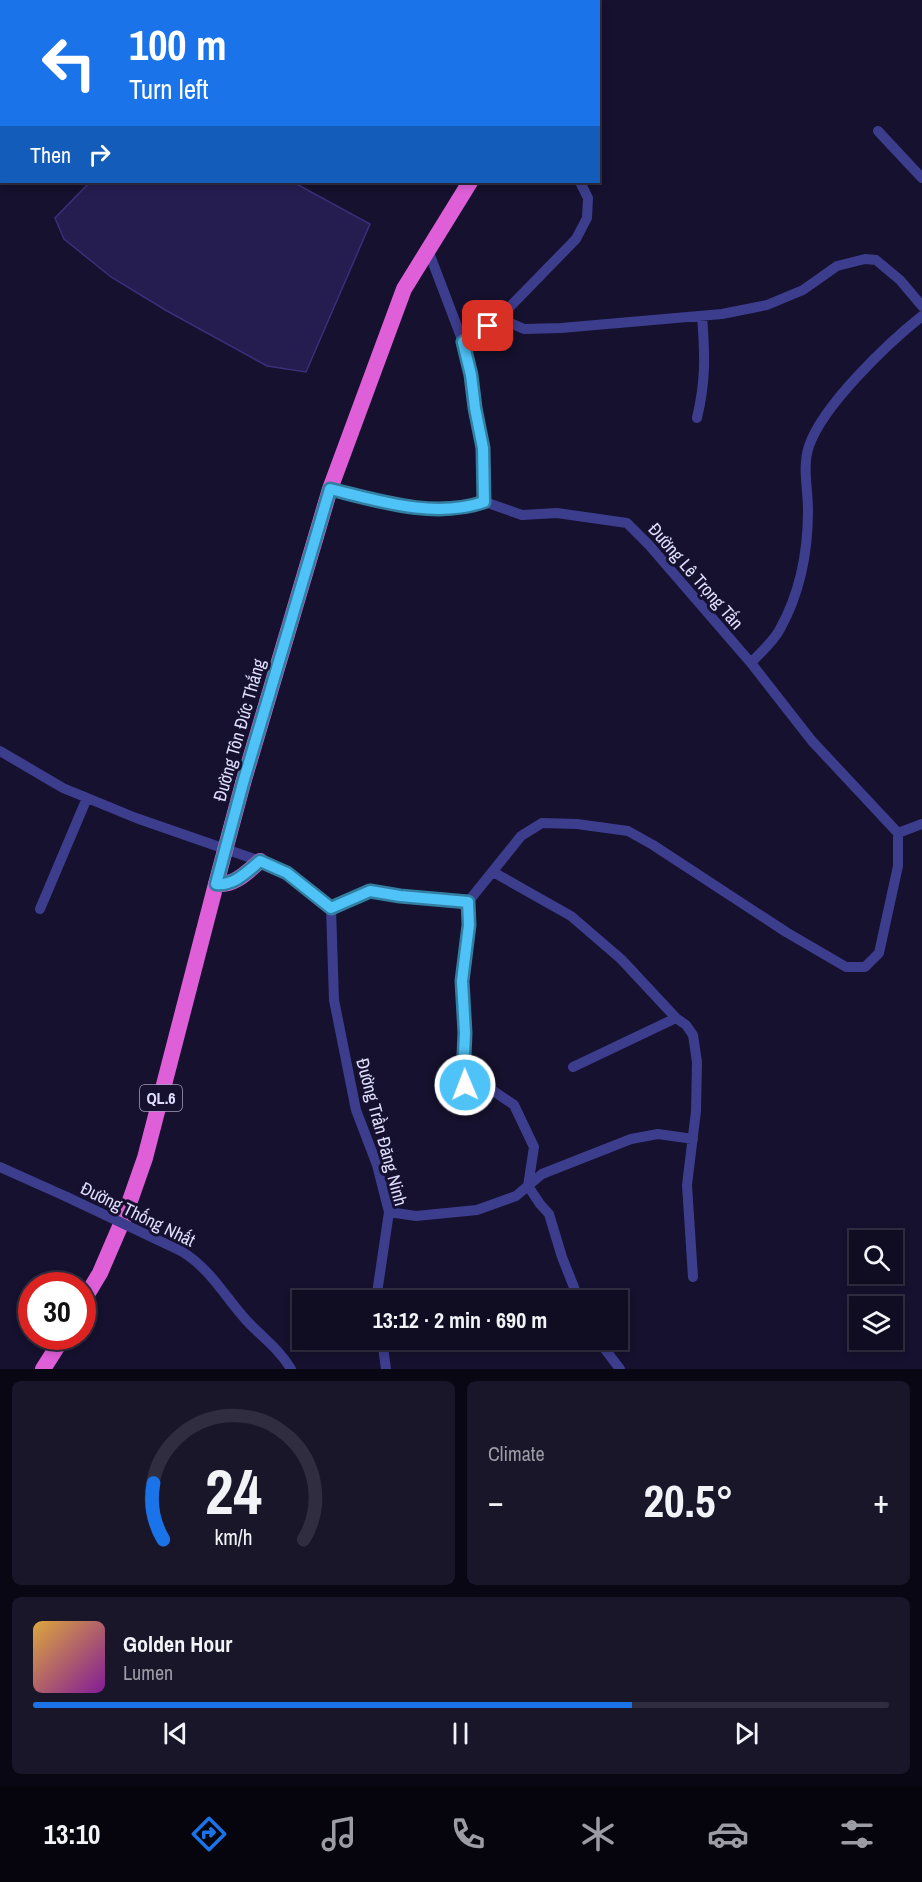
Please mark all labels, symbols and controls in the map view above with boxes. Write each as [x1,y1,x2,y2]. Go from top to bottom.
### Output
text: 100 m [129,17,227,73]
icon: left [30,24,108,102]
text: Turn left [129,71,208,107]
icon: right [83,138,116,171]
text: Then [30,140,71,170]
pin [462,300,513,351]
icon: arrive [471,309,504,342]
street label: Đường Lê Trọng Tấn [643,517,749,635]
street label: Đường Tôn Đức Thắng [207,655,272,804]
position arrow [433,1053,497,1117]
street label: Đường Trần Đăng Ninh [350,1055,414,1209]
road number: QL.6 [140,1085,182,1111]
street label: Đường Thống Nhất [77,1175,199,1253]
map controls [849,1230,903,1350]
button: search [849,1230,903,1284]
speed limit sign: 30 [18,1272,96,1350]
button: layers [849,1296,903,1350]
text: 13:12 · 2 min · 690 m [373,1305,547,1335]
text: Climate [488,1440,545,1467]
text: 24 [205,1449,262,1533]
text: 20.5° [644,1470,733,1531]
text: − [488,1479,504,1523]
text: + [873,1479,889,1523]
text: km/h [214,1523,253,1552]
text: Golden Hour [123,1629,232,1659]
text: Lumen [123,1659,173,1686]
icon: previous [159,1717,192,1750]
icon: pause [444,1717,477,1750]
icon: next [730,1717,763,1750]
icon: directions [188,1813,230,1855]
icon: music [318,1813,360,1855]
icon: phone [447,1813,489,1855]
icon: climate [577,1813,619,1855]
icon: car [707,1813,749,1855]
icon: filters [836,1813,878,1855]
text: 13:10 [44,1816,100,1852]

